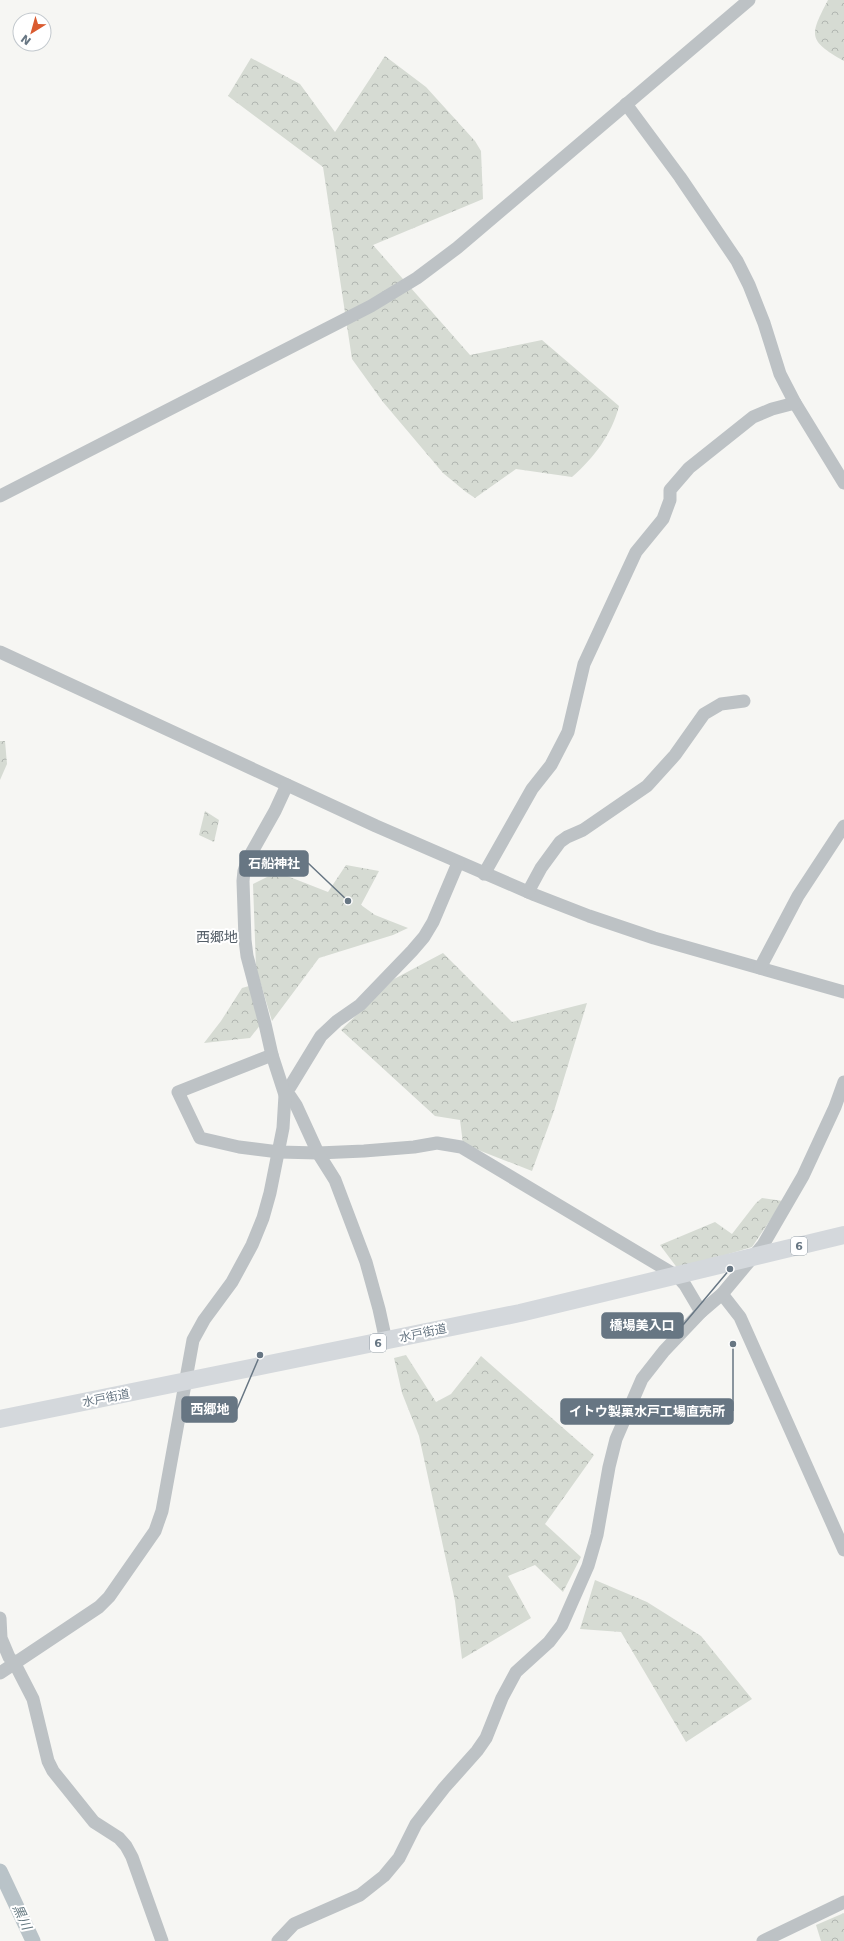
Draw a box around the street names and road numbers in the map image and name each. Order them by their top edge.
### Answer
road number: 6 [791,1237,807,1255]
street label: 水戸街道 [398,1321,448,1345]
road number: 6 [370,1334,386,1352]
street label: 水戸街道 [81,1387,131,1409]

